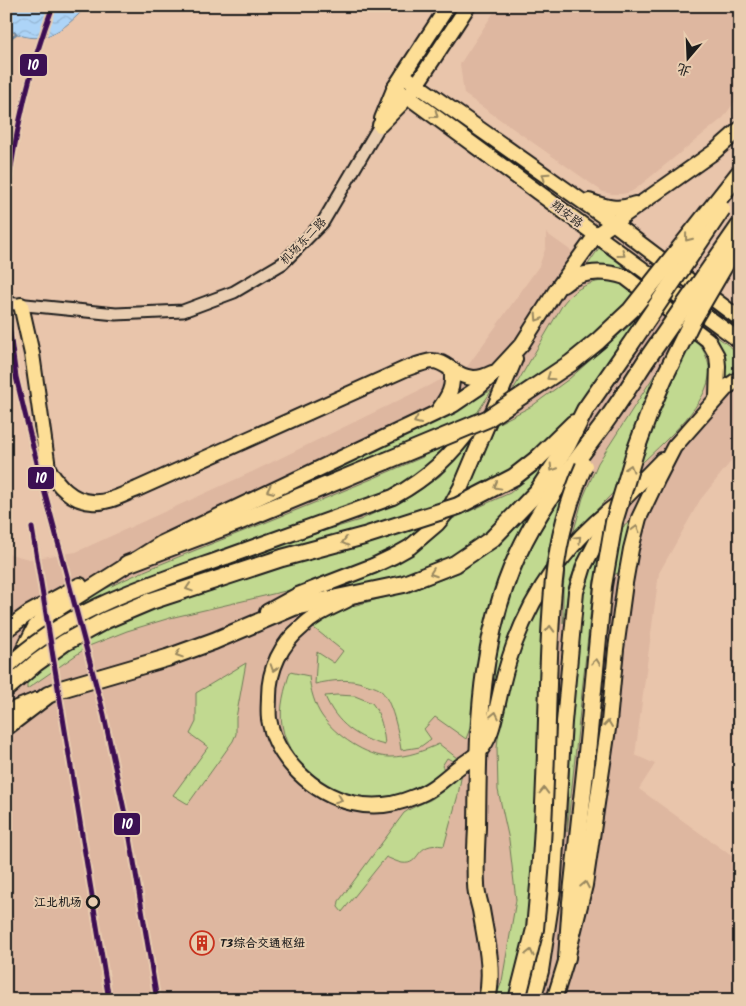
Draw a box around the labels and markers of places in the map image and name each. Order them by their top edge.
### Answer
place label: 江北机场 [34,893,82,912]
marker: 江北机场 [86,895,100,909]
building icon: T3综合交通枢纽 [189,930,215,956]
place label: T3综合交通枢纽 [220,934,305,953]

